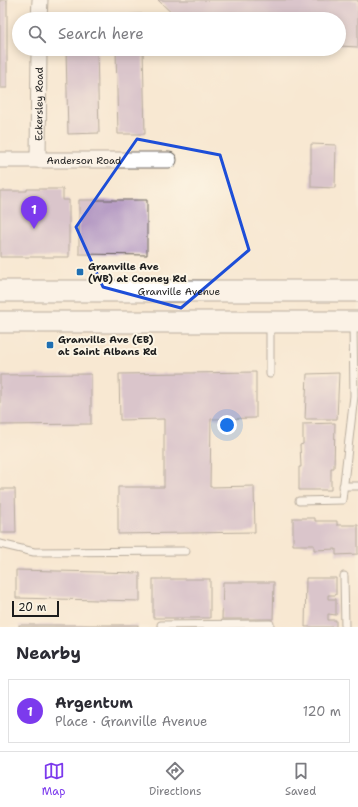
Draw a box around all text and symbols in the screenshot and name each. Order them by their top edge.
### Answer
search box [12,12,346,56]
icon: search [26,23,48,45]
text: Search here [58,24,144,44]
street label: Eckersley Road [32,66,45,141]
street label: Anderson Road [47,154,122,167]
pin: 1 [21,196,47,229]
place label: Granville Ave (WB) at Cooney Rd [88,260,187,285]
marker: Granville Ave (WB) at Cooney Rd [75,267,85,277]
street label: Granville Avenue [138,285,220,298]
place label: Granville Ave (EB) at Saint Albans Rd [58,333,157,358]
marker: Granville Ave (EB) at Saint Albans Rd [45,340,55,350]
your location [217,415,237,435]
scale bar [12,599,59,618]
text: 20 m [18,600,46,615]
text: Nearby [16,642,81,664]
text: Argentum [55,693,133,713]
text: 1 [27,703,33,720]
text: 120 m [303,703,341,720]
text: Place · Granville Avenue [55,713,207,730]
tab: Map [42,760,65,799]
tab: Directions [149,760,201,799]
tab: Saved [285,760,316,799]

